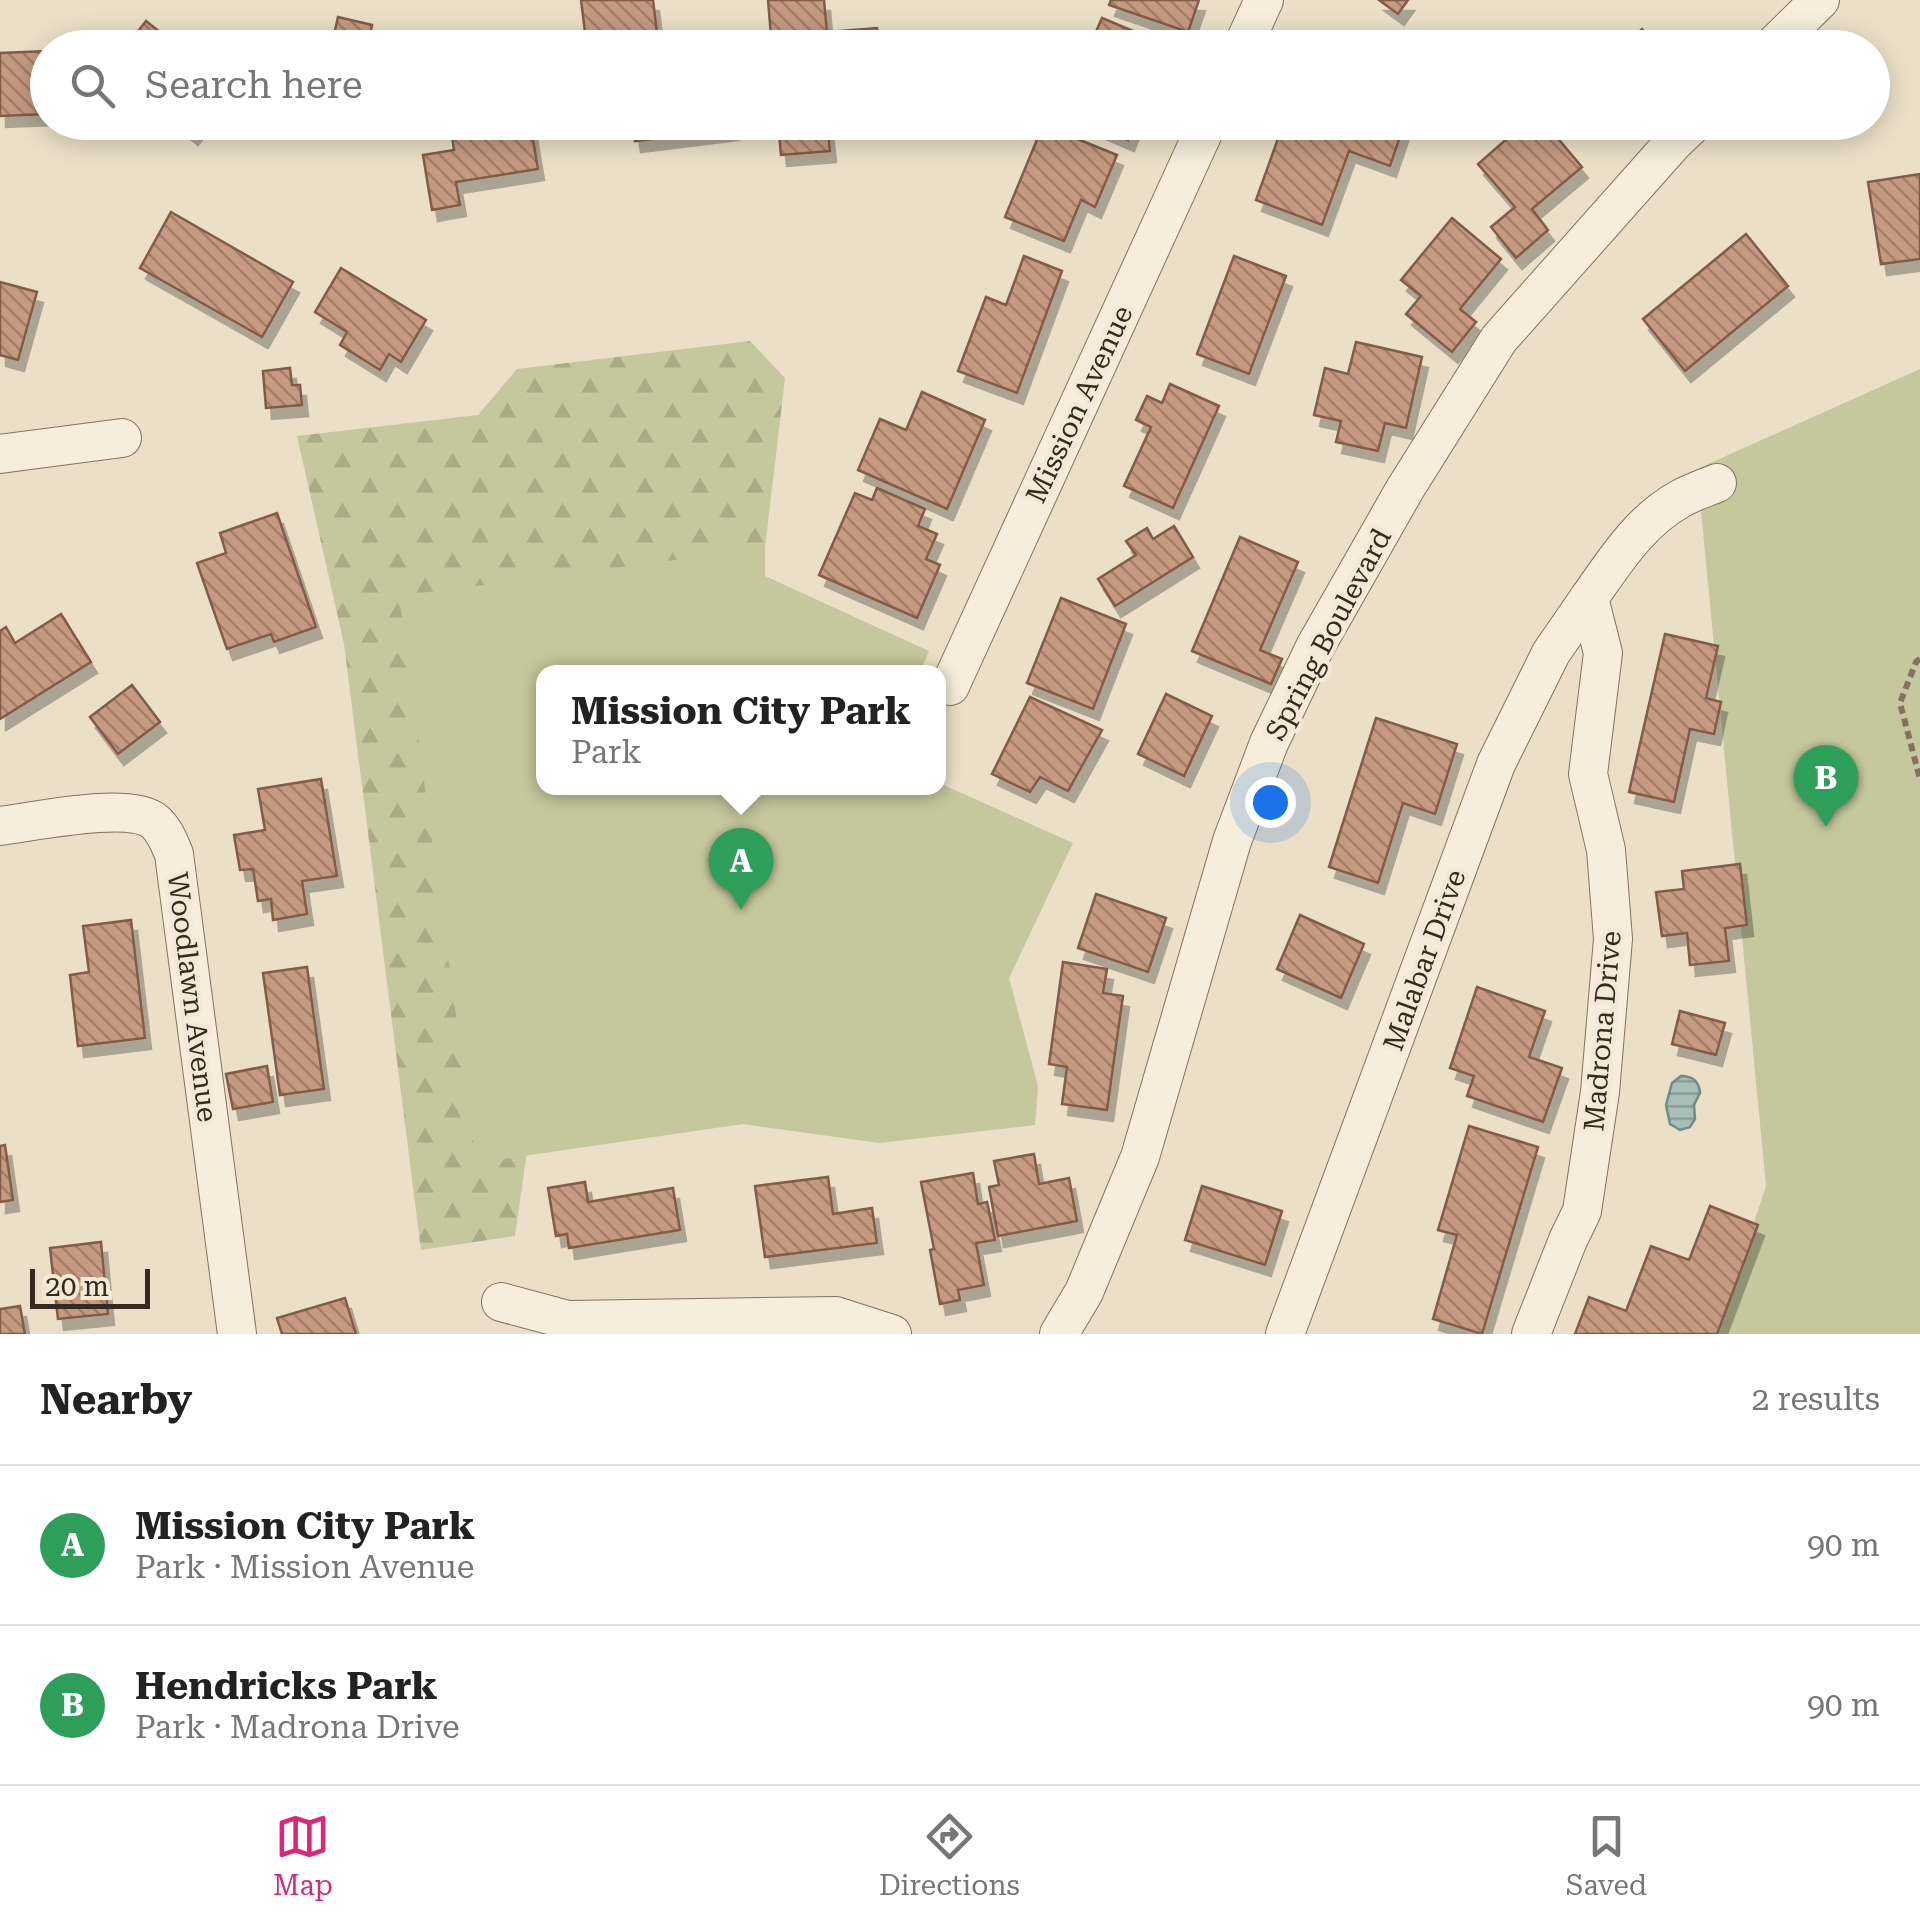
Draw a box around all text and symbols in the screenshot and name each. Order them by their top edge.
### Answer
search box [30,30,1890,140]
icon: search [65,58,120,113]
text: Search here [145,63,363,107]
street label: Mission Avenue [1019,300,1140,508]
street label: Spring Boulevard [1259,523,1398,746]
popup [536,665,946,795]
text: Mission City Park [571,689,911,733]
text: Park [571,733,642,771]
pin: B [1794,744,1858,827]
your location [1245,777,1296,828]
pin: A [708,828,774,910]
street label: Malabar Drive [1376,865,1472,1055]
street label: Woodlawn Avenue [161,870,224,1124]
street label: Madrona Drive [1577,929,1628,1133]
scale bar [30,1264,150,1308]
text: 20 m [45,1270,109,1303]
text: Nearby [40,1375,192,1424]
text: 2 results [1752,1380,1880,1418]
text: Mission City Park [135,1504,475,1548]
text: A [61,1526,84,1564]
text: 90 m [1807,1526,1880,1564]
text: Park · Mission Avenue [135,1548,474,1586]
text: Hendricks Park [135,1664,438,1708]
text: B [61,1686,84,1724]
text: 90 m [1807,1686,1880,1724]
text: Park · Madrona Drive [135,1708,460,1746]
tab: Map [273,1809,333,1902]
tab: Directions [879,1809,1020,1902]
tab: Saved [1566,1809,1647,1902]

